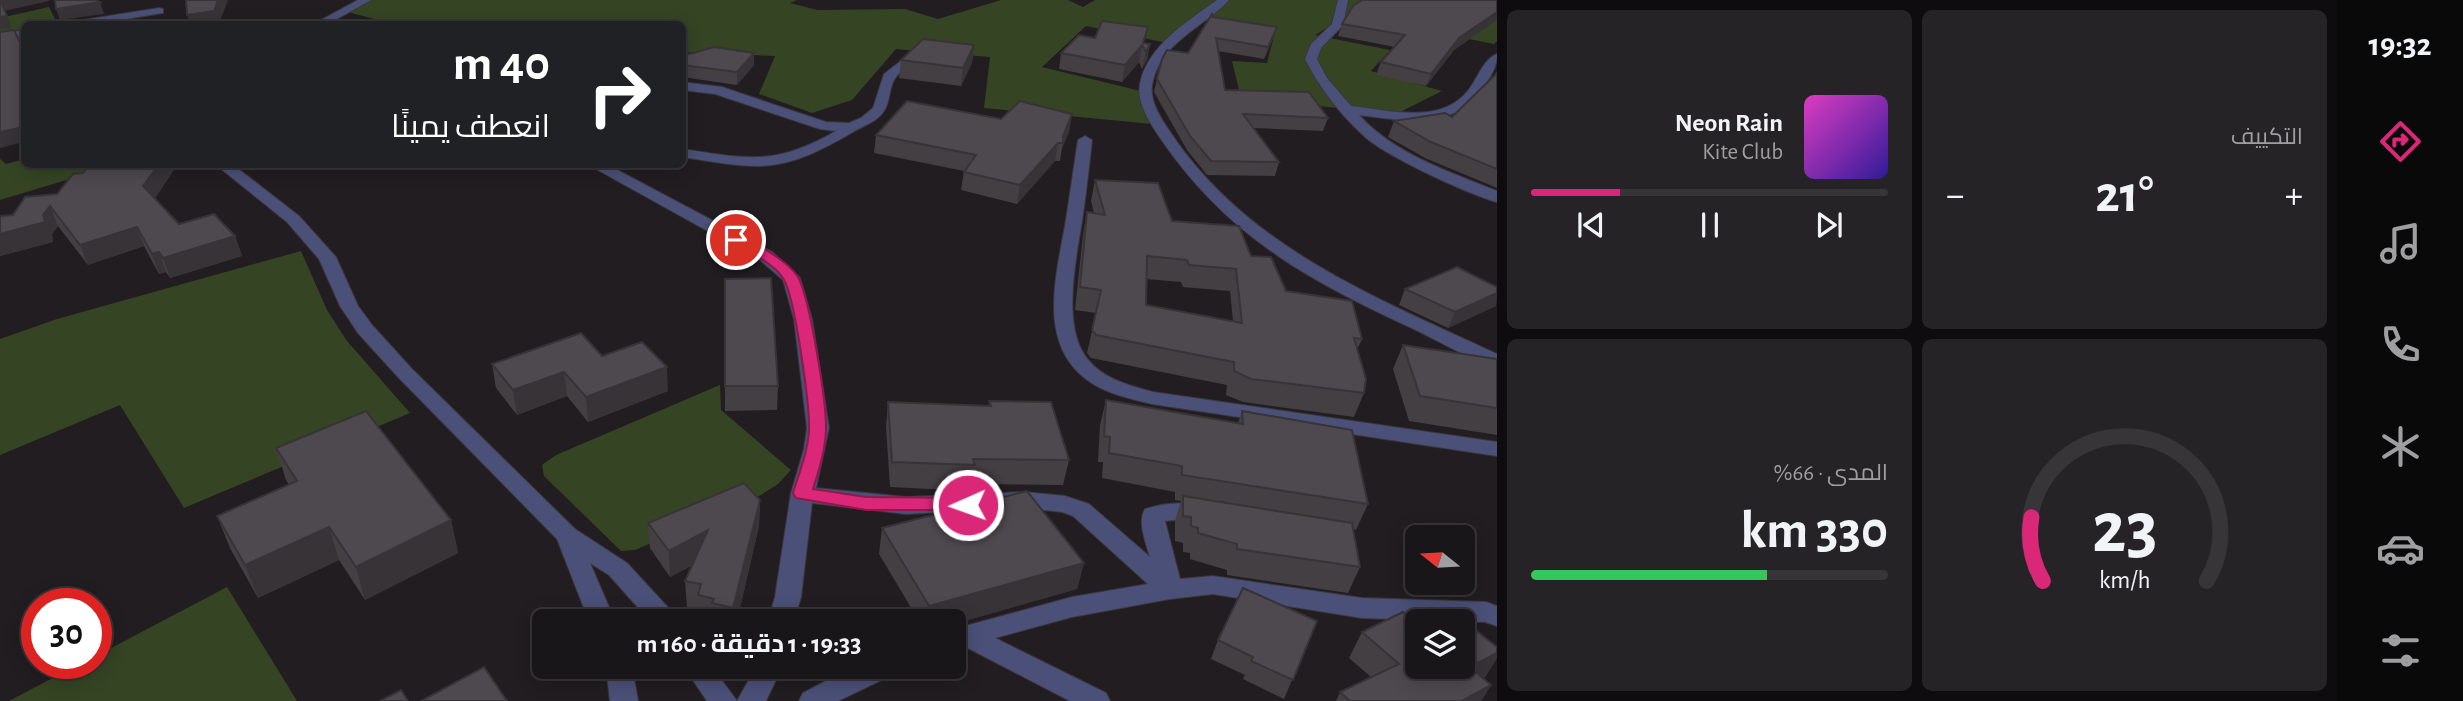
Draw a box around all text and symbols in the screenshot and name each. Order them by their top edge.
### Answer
text: 19:32 [2368,29,2432,61]
text: 40 m [453,40,550,89]
icon: right [574,49,665,140]
text: Neon Rain [1675,110,1783,136]
text: انعطف يمينًا [391,111,550,143]
icon: directions [2376,117,2425,166]
text: التكييف [2231,126,2303,149]
text: Kite Club [1702,141,1783,164]
text: 21° [2095,169,2154,221]
text: − [1946,177,1964,215]
text: + [2285,177,2303,215]
icon: previous [1572,206,1610,244]
icon: pause [1691,206,1729,244]
icon: next [1810,206,1848,244]
pin [706,210,766,270]
icon: music [2376,219,2425,268]
icon: arrive [717,221,755,259]
icon: phone [2376,320,2425,369]
icon: climate [2376,422,2425,471]
text: المدى · 66% [1774,462,1888,485]
position arrow [931,468,1005,542]
text: 23 [2092,493,2157,566]
text: 330 km [1741,505,1888,557]
icon: car [2376,524,2425,573]
north arrow [1405,525,1475,595]
map controls [1405,525,1475,679]
text: km/h [2099,568,2150,593]
speed limit sign: 30 [21,588,112,679]
button: layers [1405,609,1475,679]
icon: filters [2376,626,2425,675]
text: 19:33 · 1 دقيقة · 160 m [636,631,862,657]

